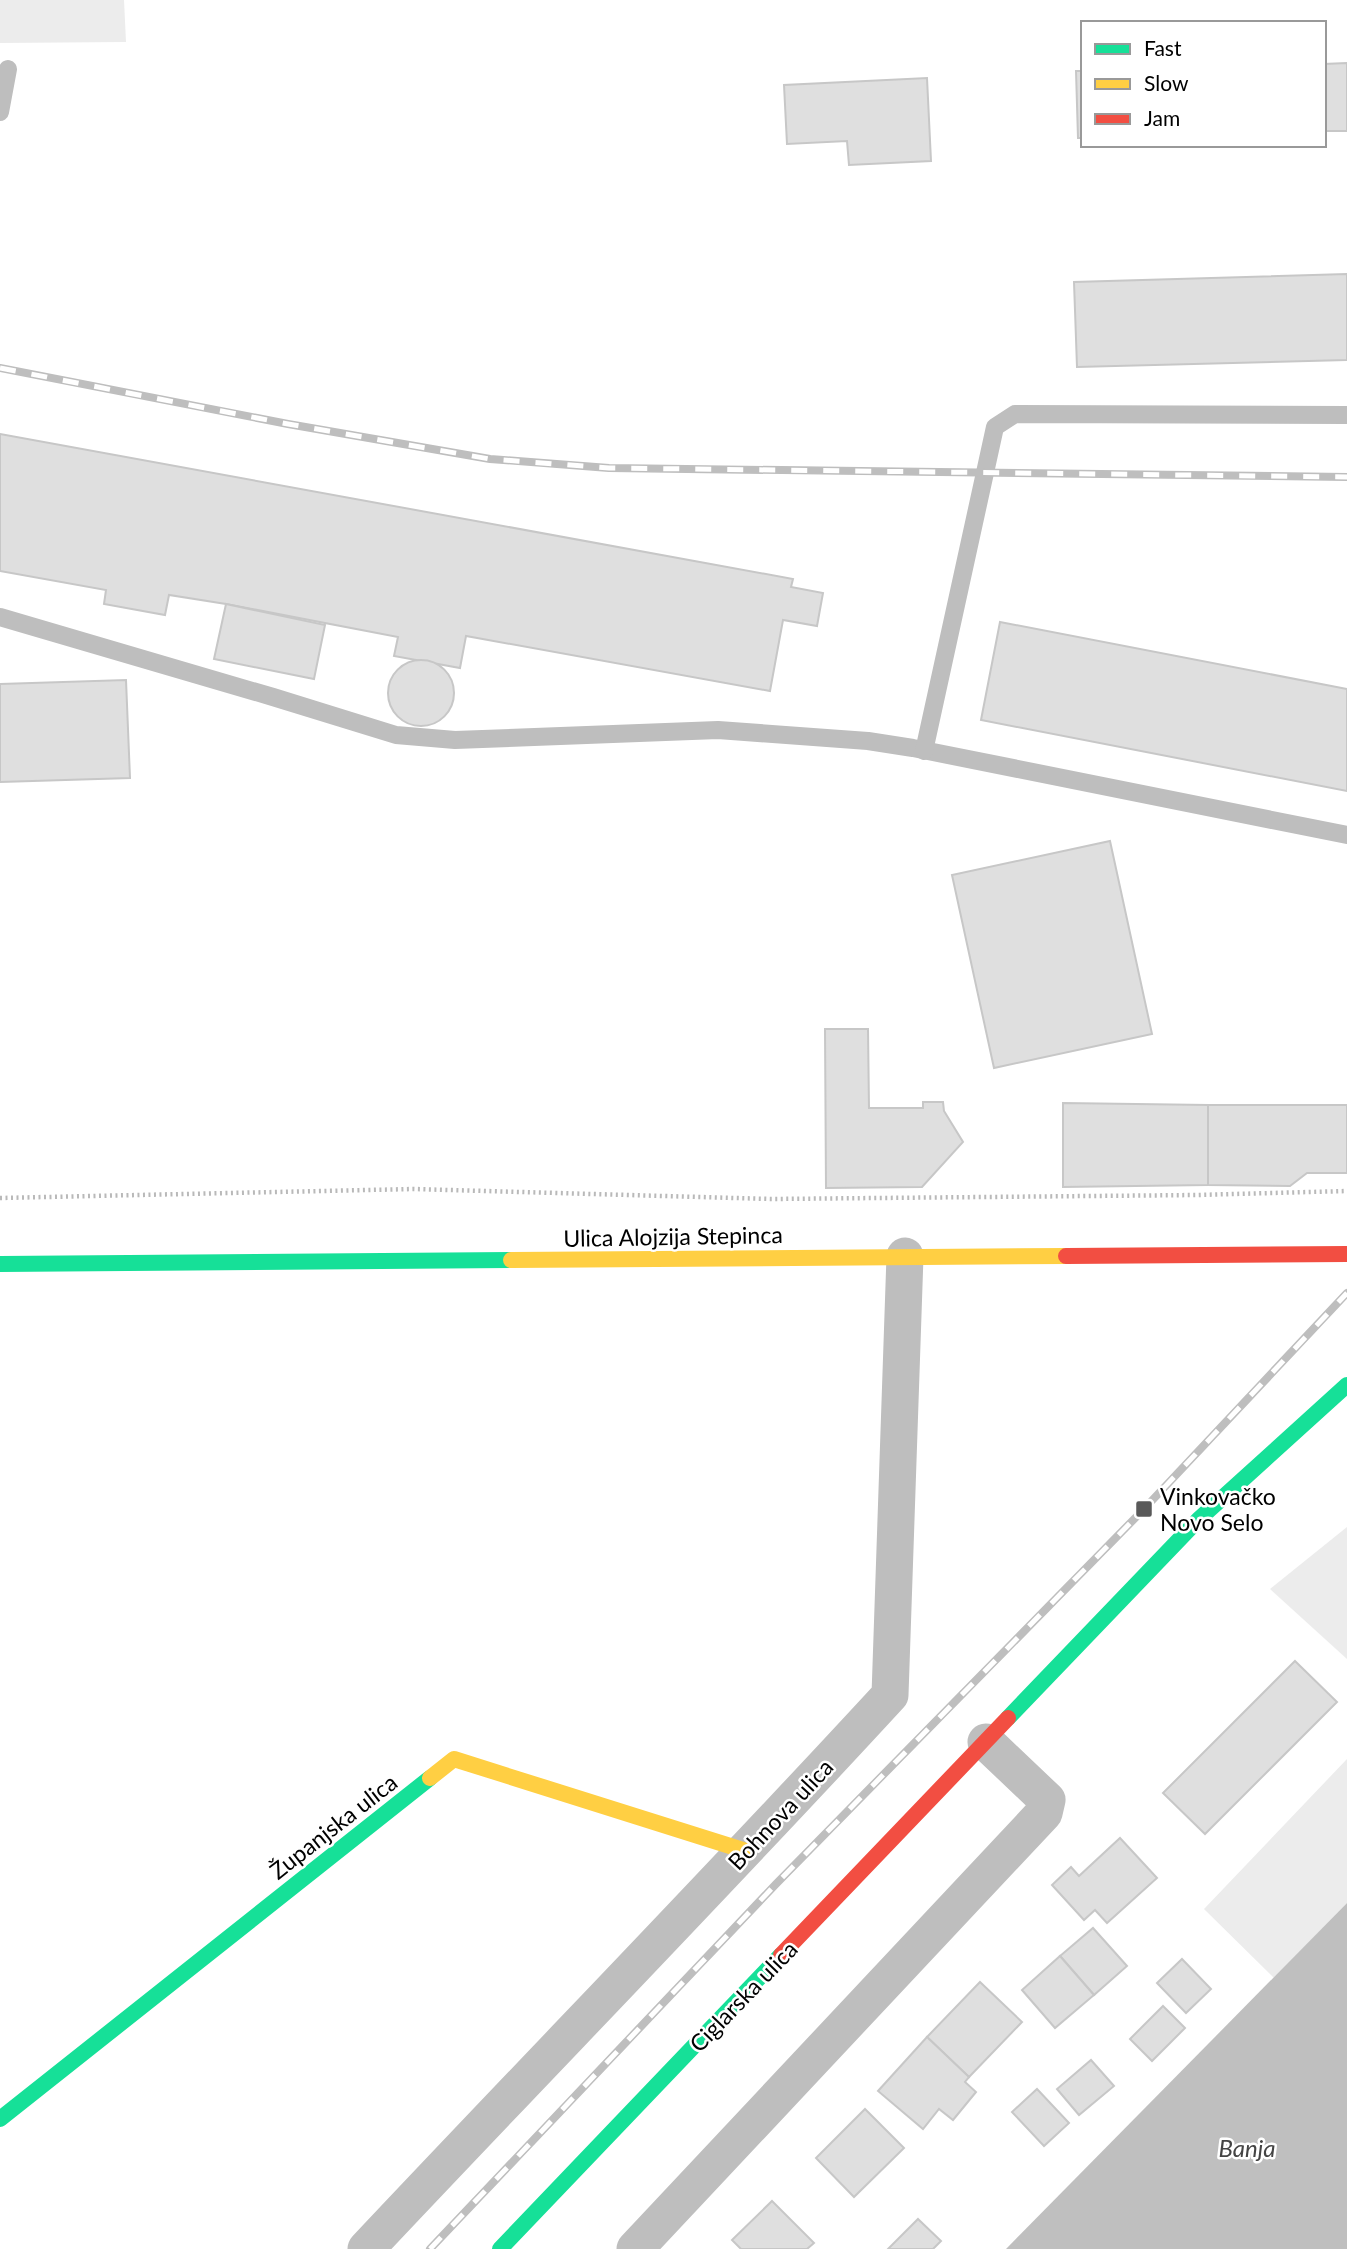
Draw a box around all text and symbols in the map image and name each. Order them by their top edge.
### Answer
legend [1081,21,1326,147]
text: Fast [1144,35,1182,60]
text: Slow [1144,70,1189,95]
text: Jam [1144,105,1180,130]
street label: Ulica Alojzija Stepinca [563,1220,783,1252]
place label: Vinkovačko Novo Selo [1160,1482,1276,1536]
marker: Vinkovačko Novo Selo [1134,1499,1154,1519]
street label: Bohnova ulica [722,1753,838,1875]
street label: Županjska ulica [264,1768,402,1884]
street label: Ciglarska ulica [683,1935,803,2057]
water label: Banja [1218,2133,1276,2162]

